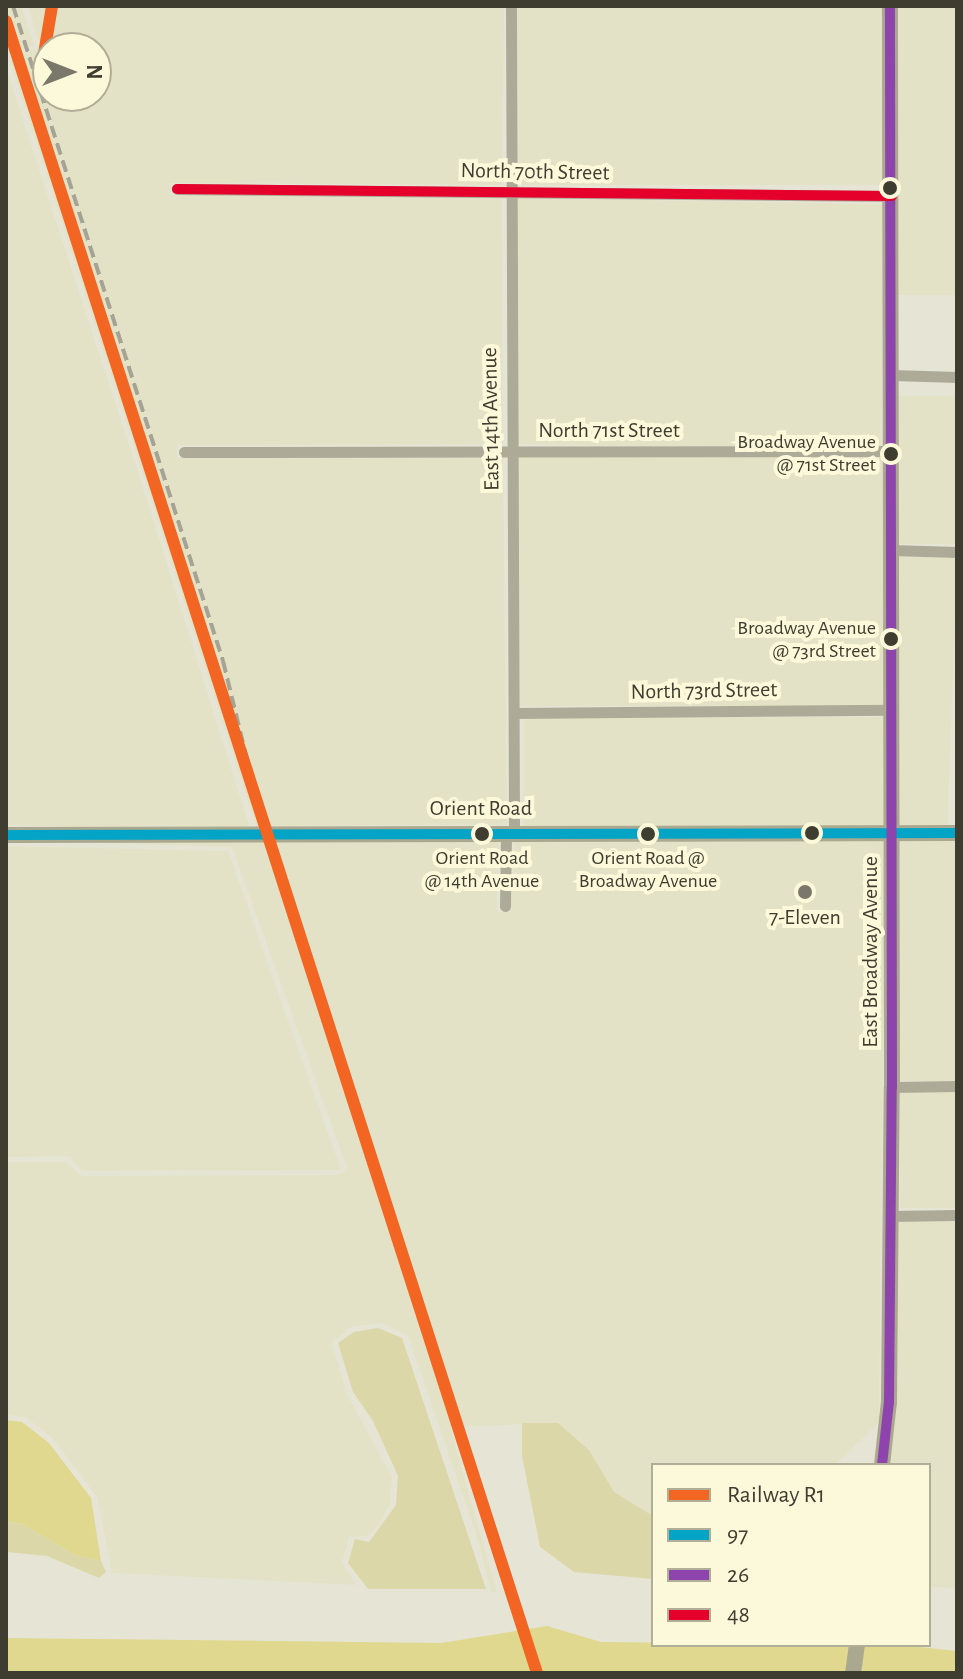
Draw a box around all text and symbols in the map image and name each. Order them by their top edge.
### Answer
north arrow [32,32,112,112]
text: N [83,64,105,80]
street label: North 70th Street [460,158,610,186]
unlabelled marker [882,180,898,196]
street label: East 14th Avenue [477,347,505,491]
street label: North 71st Street [538,418,680,444]
place label: Broadway Avenue @ 71st Street [737,430,876,477]
marker: Broadway Avenue @ 71st Street [883,446,899,462]
place label: Broadway Avenue @ 73rd Street [737,616,876,663]
marker: Broadway Avenue @ 73rd Street [883,631,899,647]
street label: North 73rd Street [631,677,777,705]
street label: Orient Road [430,796,532,822]
unlabelled marker [804,825,820,841]
marker: Orient Road @ 14th Avenue [474,826,490,842]
marker: Orient Road @ Broadway Avenue [640,826,656,842]
place label: Orient Road @ 14th Avenue [425,846,539,893]
place label: Orient Road @ Broadway Avenue [579,846,717,893]
street label: East Broadway Avenue [858,856,884,1048]
marker: 7-Eleven [796,883,814,901]
place label: 7-Eleven [769,905,841,931]
legend [651,1463,931,1647]
text: Railway R1 [727,1483,825,1507]
text: 97 [727,1523,748,1547]
text: 26 [727,1563,749,1587]
text: 48 [727,1603,750,1627]

